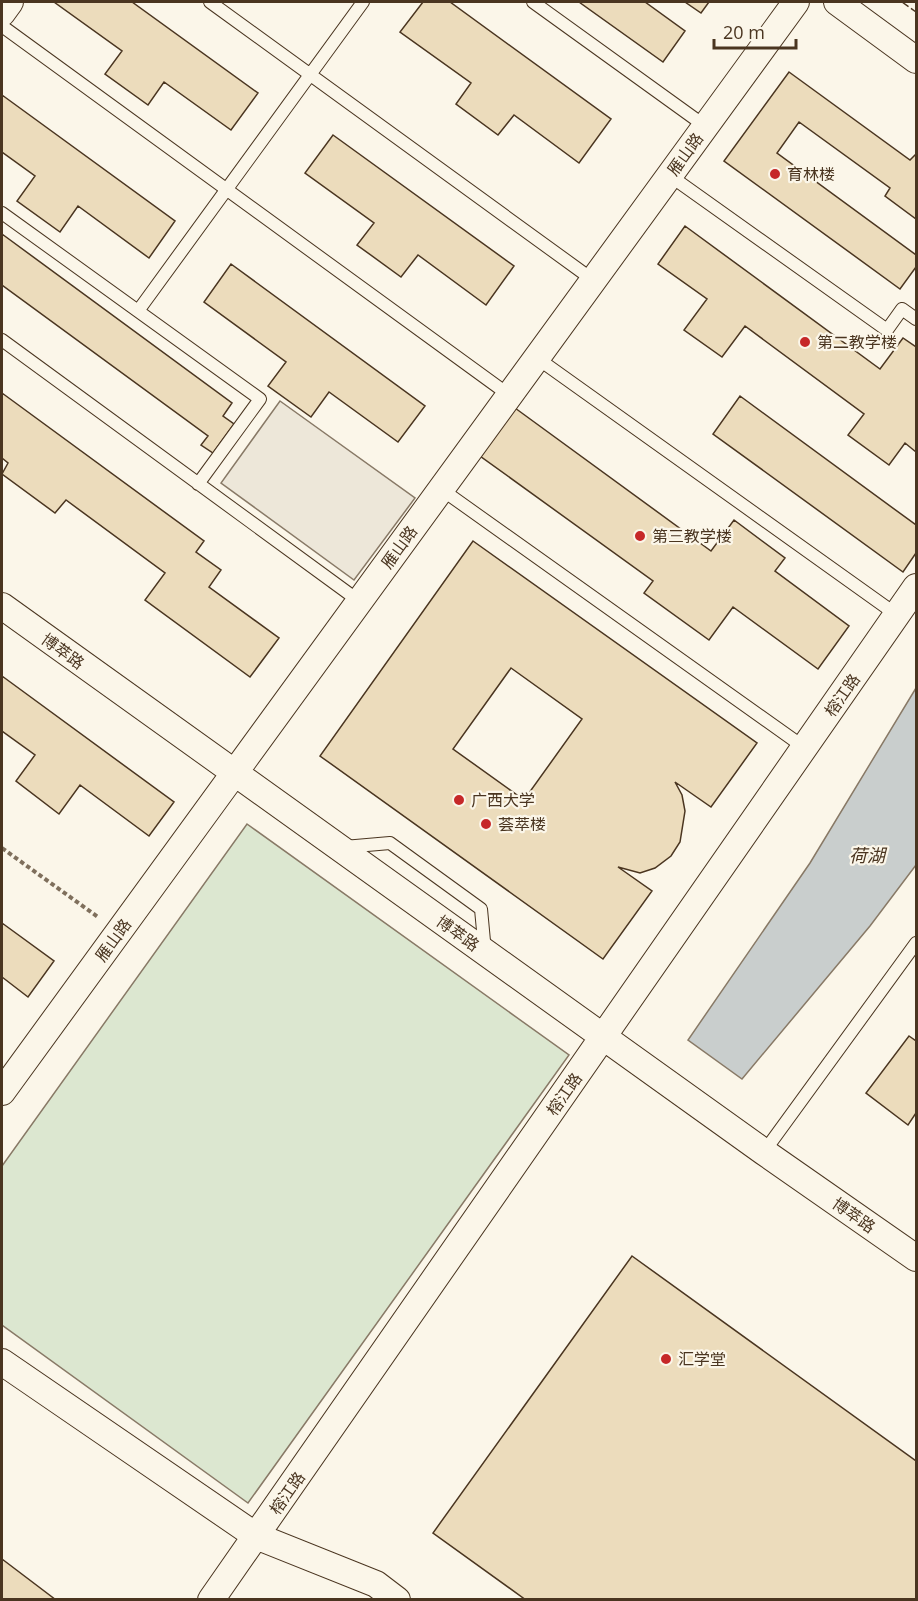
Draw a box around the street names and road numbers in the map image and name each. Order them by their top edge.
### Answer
street label: 雁山路 [662,128,708,180]
street label: 雁山路 [376,521,422,573]
street label: 博萃路 [37,628,89,674]
street label: 榕江路 [819,669,865,721]
street label: 博萃路 [432,910,484,956]
street label: 雁山路 [90,914,136,966]
street label: 榕江路 [541,1068,587,1120]
street label: 博萃路 [828,1192,880,1238]
street label: 榕江路 [264,1467,310,1519]

